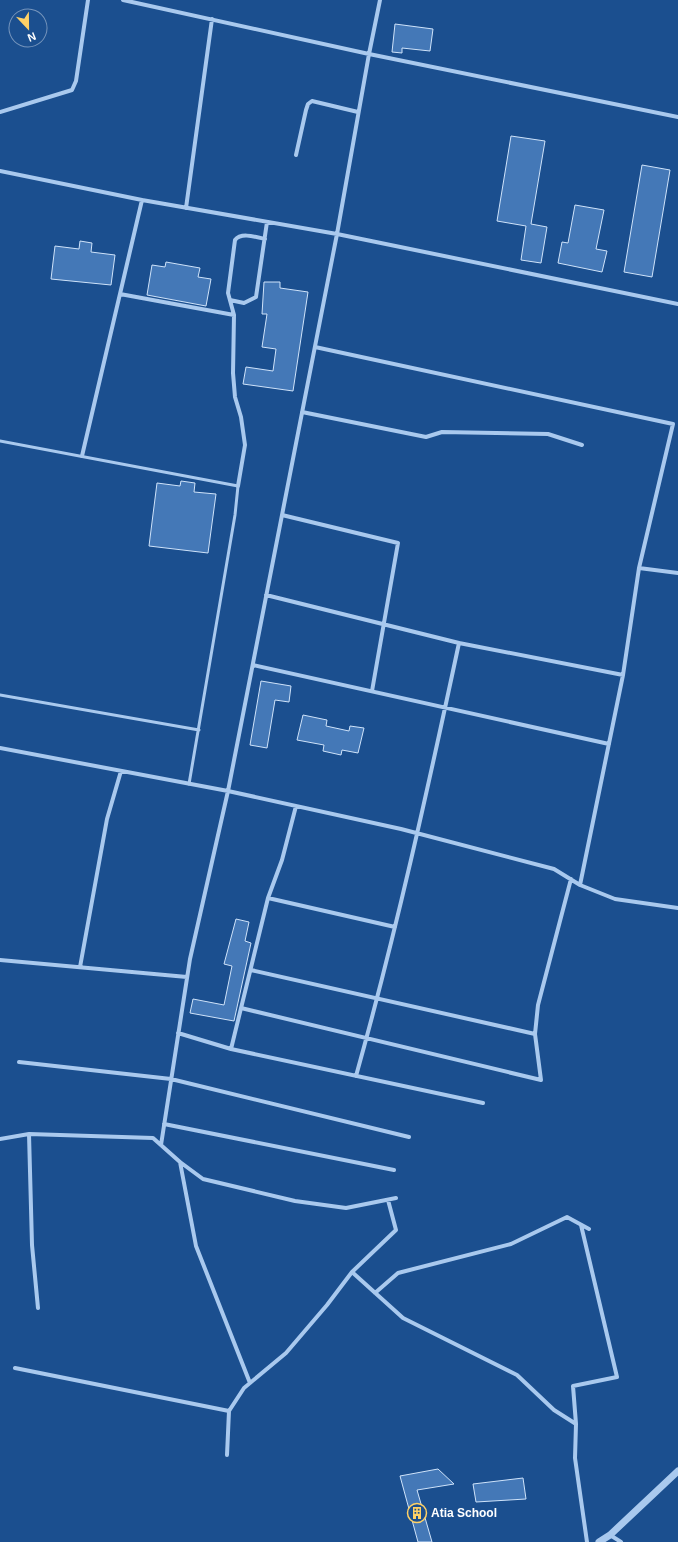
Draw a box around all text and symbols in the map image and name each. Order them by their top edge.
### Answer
north arrow [8,8,48,48]
text: N [26,30,38,44]
building icon: Atia School [406,1502,428,1524]
place label: Atia School [431,1506,497,1520]

